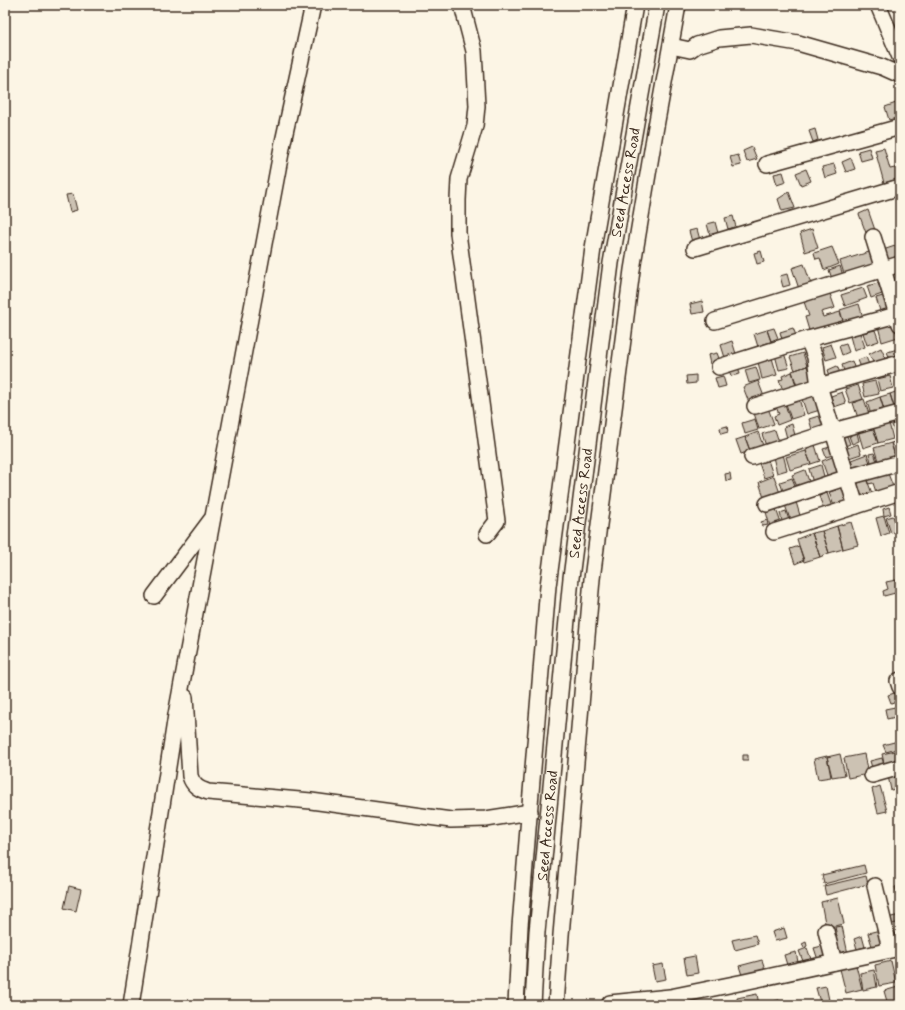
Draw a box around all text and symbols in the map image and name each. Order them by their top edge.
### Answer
street label: Seed Access Road [607,126,646,239]
street label: Seed Access Road [565,447,598,560]
street label: Seed Access Road [533,769,563,882]

